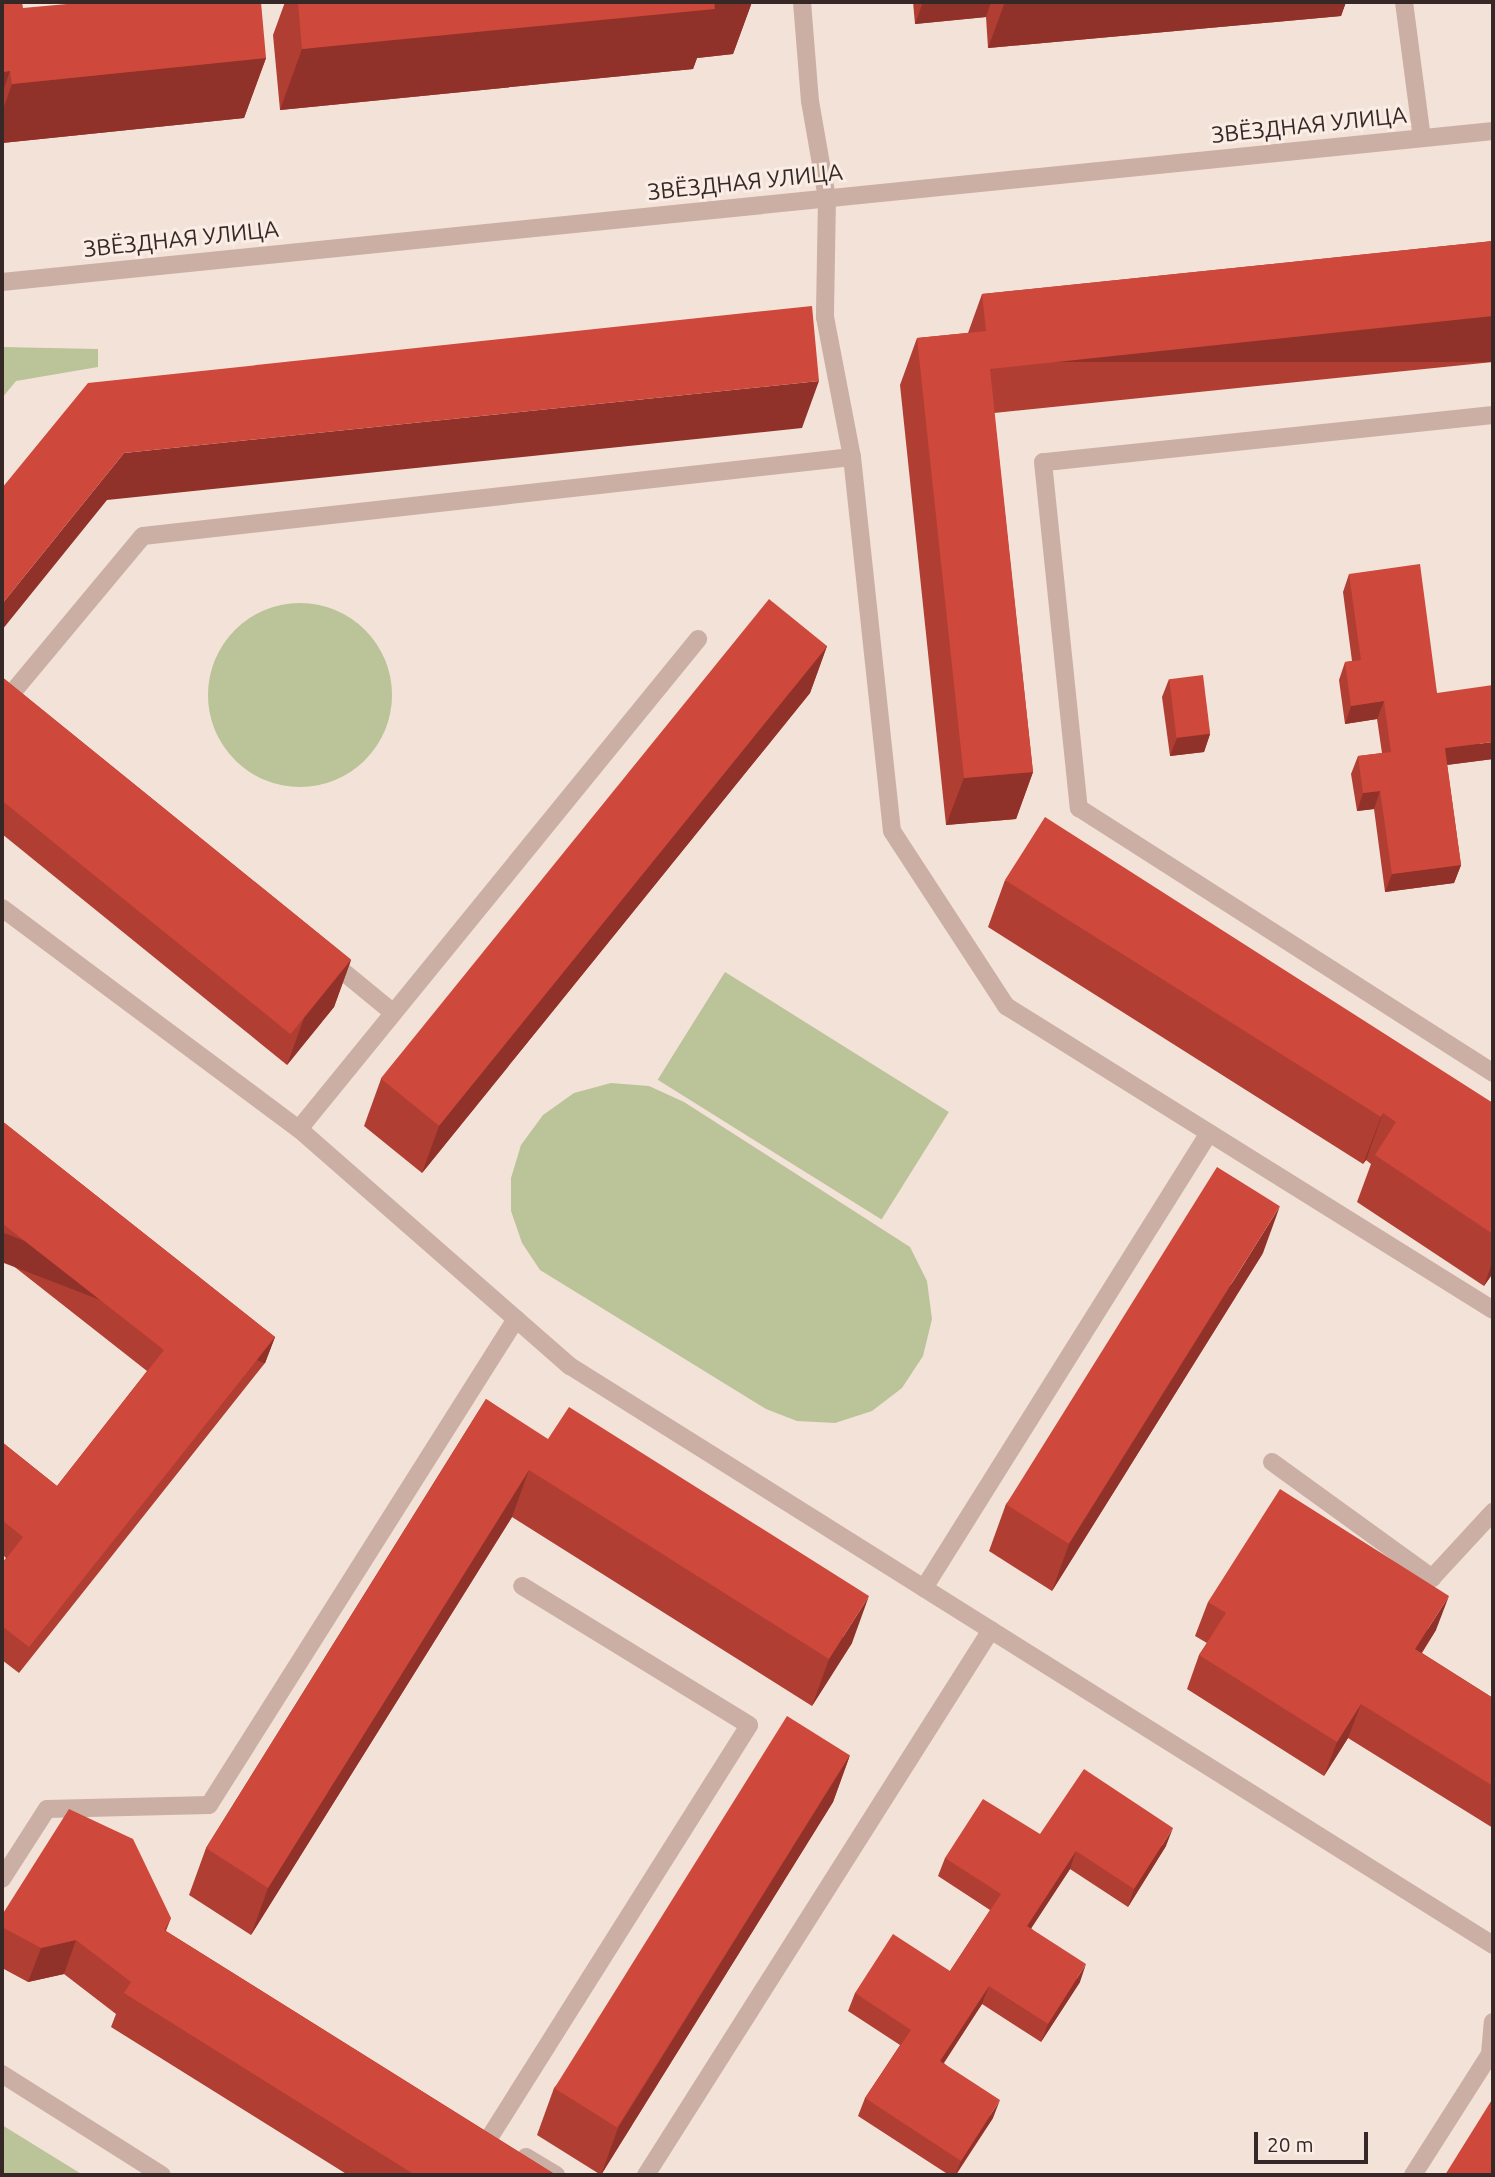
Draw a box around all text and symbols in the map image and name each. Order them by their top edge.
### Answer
street label: ЗВЁЗДНАЯ УЛИЦА [1210,101,1408,149]
street label: ЗВЁЗДНАЯ УЛИЦА [646,158,844,206]
street label: ЗВЁЗДНАЯ УЛИЦА [82,215,280,263]
scale bar [1257,2118,1371,2162]
text: 20 m [1267,2132,1314,2156]

